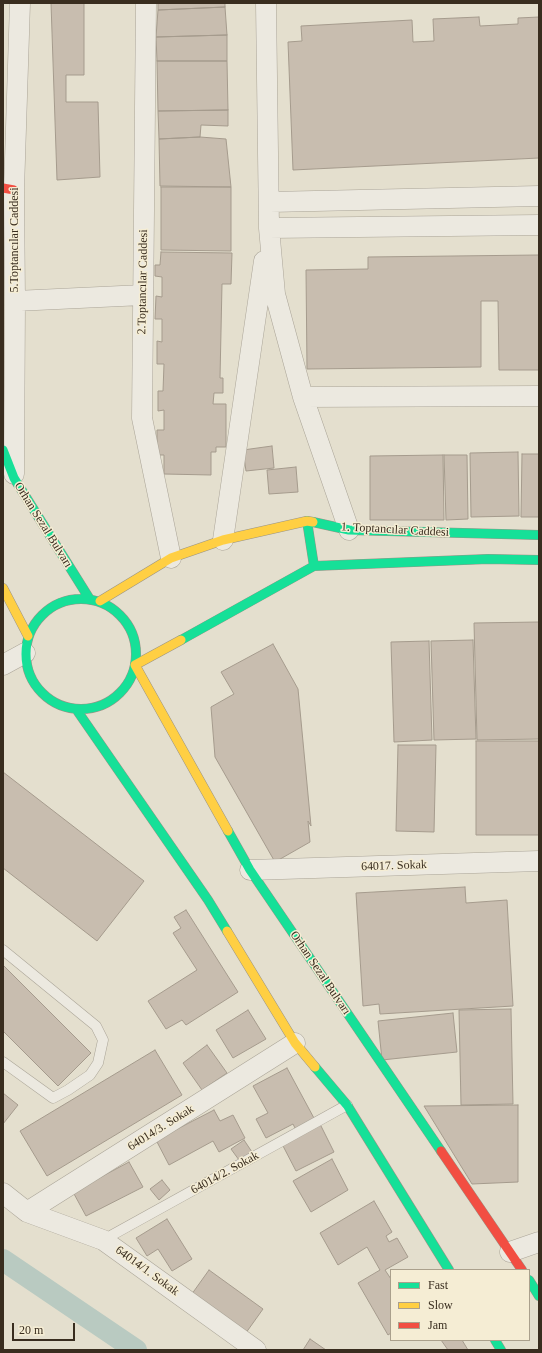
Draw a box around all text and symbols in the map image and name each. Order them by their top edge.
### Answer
street label: 5.Toptancılar Caddesi [8,187,22,293]
street label: 2.Toptancılar Caddesi [135,229,151,335]
street label: Orhan Sezal Bulvarı [11,480,75,570]
street label: 1. Toptancılar Caddesi [341,520,449,540]
street label: 64017. Sokak [361,858,427,874]
street label: Orhan Sezal Bulvarı [287,928,353,1018]
street label: 64014/3. Sokak [125,1102,197,1154]
street label: 64014/2. Sokak [189,1148,261,1198]
street label: 64014/1. Sokak [112,1243,182,1299]
legend [390,1269,530,1341]
text: Fast [428,1278,448,1292]
text: Slow [428,1298,453,1312]
scale bar [14,1315,77,1341]
text: Jam [428,1318,447,1332]
text: 20 m [19,1323,43,1337]

